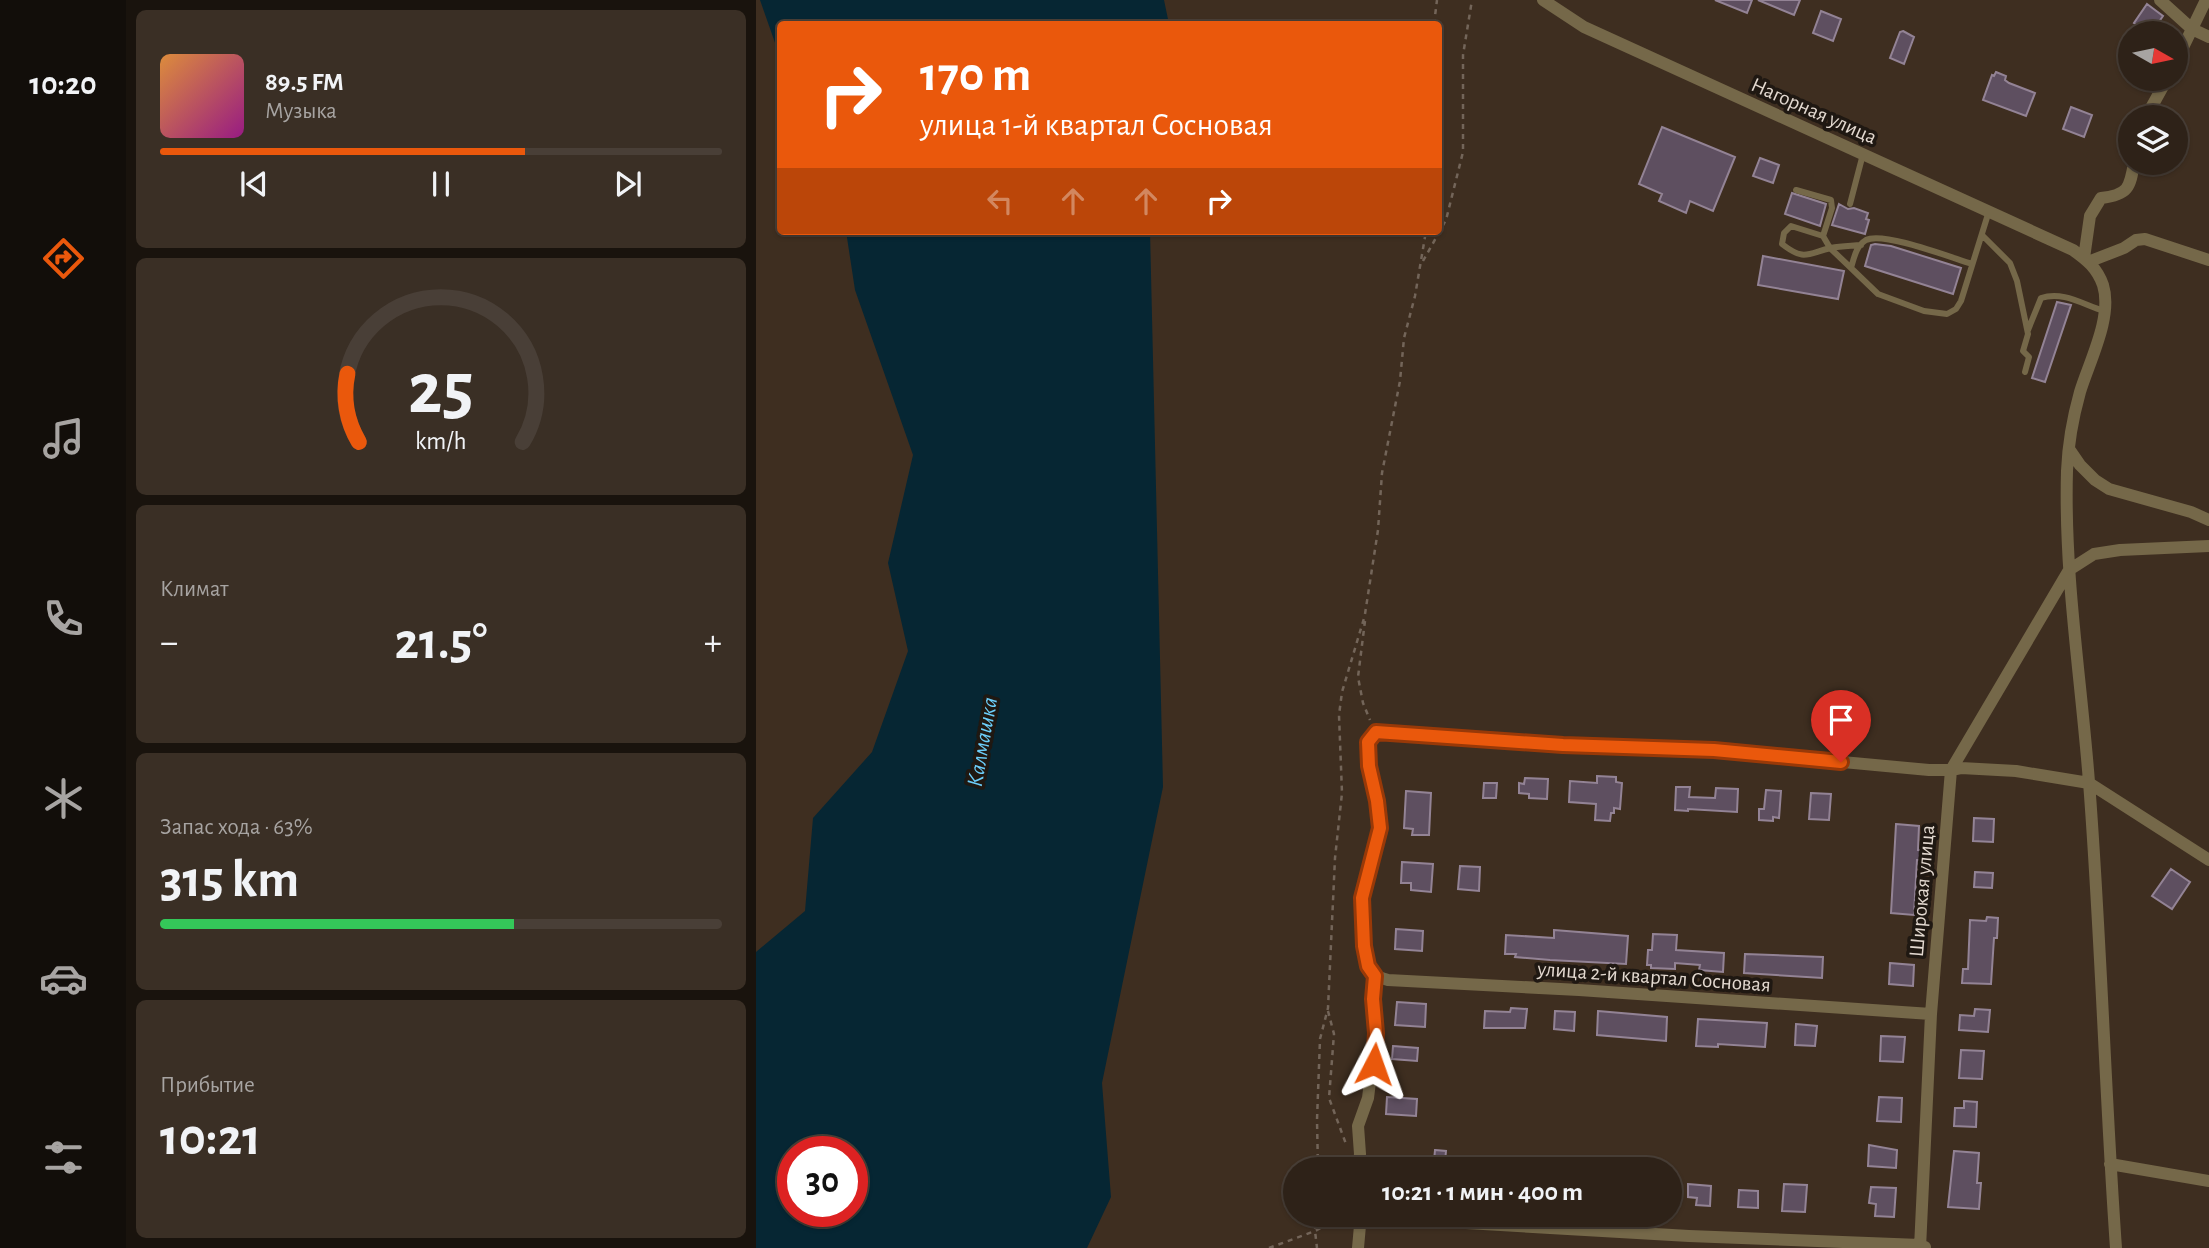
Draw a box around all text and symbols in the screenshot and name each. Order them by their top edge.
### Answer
north arrow [2118,21,2188,91]
map controls [2118,21,2188,175]
icon: right [805,49,896,140]
text: 170 m [920,51,1031,100]
text: 10:20 [29,68,97,100]
text: 89.5 FM [265,69,344,95]
street label: Нагорная улица [1748,74,1880,148]
text: Музыка [265,100,337,123]
button: layers [2118,105,2188,175]
text: улица 1-й квартал Сосновая [920,109,1273,141]
icon: previous [235,165,273,203]
icon: pause [422,165,460,203]
icon: next [609,165,647,203]
icon: left [981,182,1019,220]
icon: ahead [1054,182,1092,220]
icon: ahead [1127,182,1165,220]
icon: right [1200,182,1238,220]
icon: directions [39,234,88,283]
text: 25 [408,355,474,428]
icon: music [39,414,88,463]
text: km/h [415,429,467,454]
text: Климат [160,578,229,601]
icon: phone [39,594,88,643]
text: 21.5° [395,616,487,668]
text: − [160,624,178,662]
text: + [704,624,722,662]
pin [1811,690,1871,762]
water label: Калмашка [964,695,1002,789]
icon: arrive [1822,701,1860,739]
icon: climate [39,774,88,823]
text: Запас хода · 63% [160,816,313,839]
street label: Широкая улица [1906,823,1938,958]
text: 315 km [160,854,299,906]
icon: car [39,954,88,1003]
street label: улица 2-й квартал Сосновая [1536,958,1771,996]
position arrow [1337,1027,1411,1101]
text: Прибытие [160,1074,255,1097]
text: 10:21 [160,1112,261,1164]
icon: filters [39,1133,88,1182]
speed limit sign: 30 [777,1136,868,1227]
text: 10:21 · 1 мин · 400 m [1382,1179,1583,1205]

